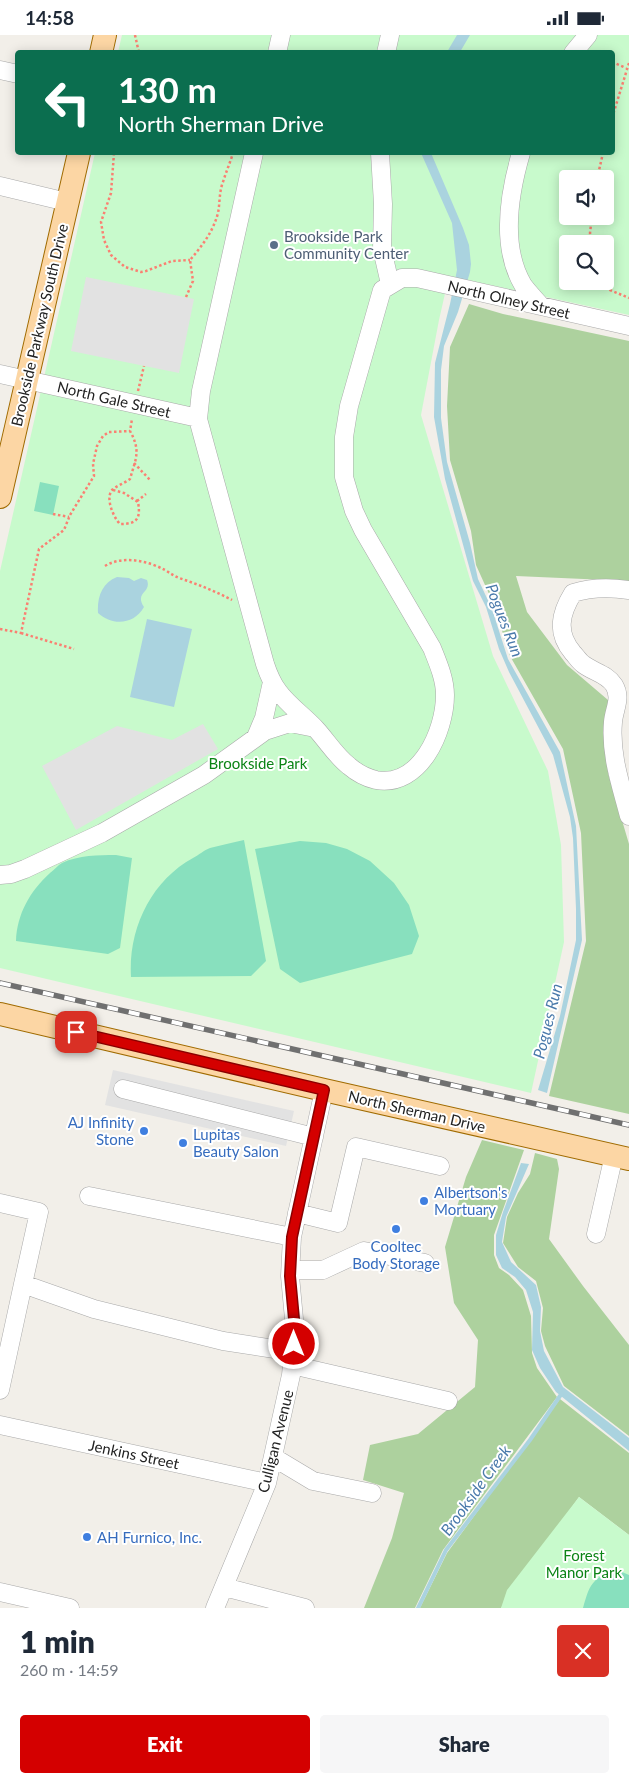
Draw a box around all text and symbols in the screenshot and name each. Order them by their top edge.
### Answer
text: 14:58 [25,6,74,29]
text: 130 m [118,68,217,110]
icon: left [35,70,100,135]
text: North Sherman Drive [118,110,324,137]
map controls [559,170,614,290]
button: sound [559,170,614,225]
street label: Brookside Parkway South Drive [7,222,71,428]
place label: Brookside Park Community Center [284,227,409,262]
button: search [559,235,614,290]
marker: Brookside Park Community Center [268,239,280,251]
street label: North Olney Street [446,276,573,322]
street label: North Gale Street [55,377,173,421]
water label: Pogues Run [482,581,528,659]
park label: Brookside Park [209,754,308,772]
water label: Pogues Run [528,981,566,1061]
pin [55,1011,97,1053]
icon: arrive [62,1018,90,1046]
street label: North Sherman Drive [347,1086,487,1136]
place label: AJ Infinity Stone [68,1113,134,1148]
marker: AJ Infinity Stone [138,1125,150,1137]
place label: Lupitas Beauty Salon [193,1125,279,1160]
marker: Lupitas Beauty Salon [177,1137,189,1149]
place label: Albertson's Mortuary [434,1183,507,1218]
marker: Albertson's Mortuary [418,1195,430,1207]
marker: Cooltec Body Storage [390,1223,402,1235]
place label: Cooltec Body Storage [352,1237,440,1272]
position arrow [267,1317,319,1369]
street label: Culligan Avenue [253,1388,297,1494]
street label: Jenkins Street [87,1436,181,1472]
water label: Brookside Creek [436,1441,514,1539]
place label: AH Furnico, Inc. [97,1528,202,1546]
marker: AH Furnico, Inc. [81,1531,93,1543]
park label: Forest Manor Park [546,1546,623,1581]
text: 1 min [20,1623,95,1659]
button: close [557,1625,609,1677]
text: 260 m · 14:59 [20,1660,119,1679]
button: Exit [20,1715,310,1773]
button: Share [320,1715,609,1773]

